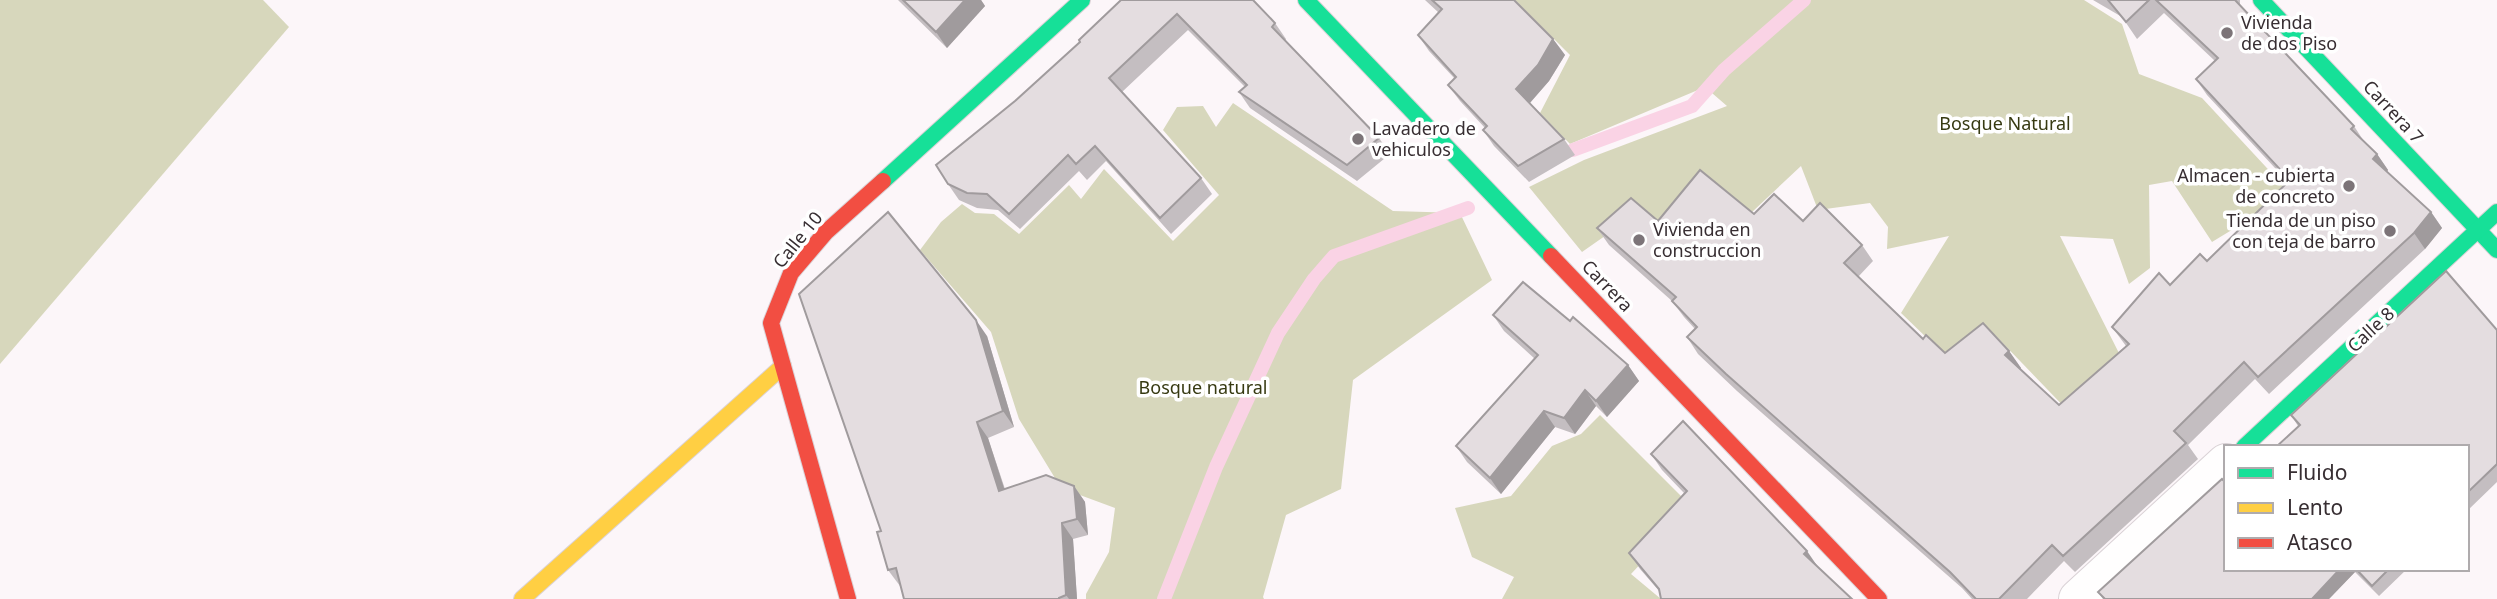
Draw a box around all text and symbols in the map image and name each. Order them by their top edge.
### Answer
place label: Vivienda de dos Piso [2241,10,2337,55]
marker: Vivienda de dos Piso [2219,25,2235,41]
street label: Carrera 7 [2358,75,2429,148]
park label: Bosque Natural [1939,111,2071,135]
place label: Lavadero de vehiculos [1372,116,1476,161]
marker: Lavadero de vehiculos [1350,131,1366,147]
place label: Almacen - cubierta de concreto [2177,163,2335,208]
marker: Almacen - cubierta de concreto [2341,178,2357,194]
street label: Calle 10 [767,206,827,273]
place label: Tienda de un piso con teja de barro [2226,208,2376,253]
place label: Vivienda en construccion [1653,217,1761,262]
marker: Tienda de un piso con teja de barro [2382,223,2398,239]
marker: Vivienda en construccion [1631,232,1647,248]
street label: Carrera [1577,254,1638,316]
street label: Calle 8 [2342,301,2399,357]
park label: Bosque natural [1139,375,1267,399]
legend [2224,445,2469,571]
text: Fluido [2287,458,2347,486]
text: Lento [2287,493,2343,521]
text: Atasco [2287,528,2353,556]

